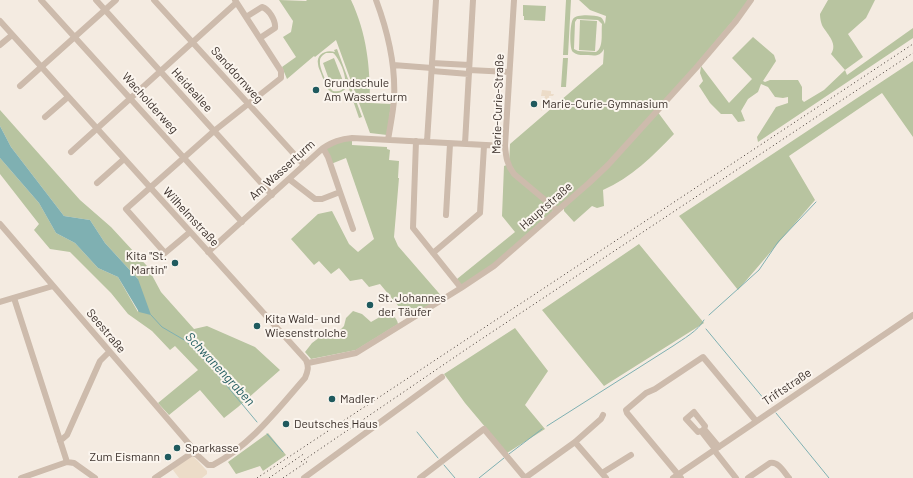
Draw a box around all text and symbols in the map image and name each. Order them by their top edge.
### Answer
street label: Sanddornweg [208,44,266,106]
street label: Marie-Curie-Straße [489,54,507,154]
street label: Heideallee [168,65,216,115]
street label: Wacholderweg [119,70,181,136]
place label: Grundschule Am Wasserturm [324,76,407,104]
marker: Grundschule Am Wasserturm [311,85,321,95]
place label: Marie-Curie-Gymnasium [542,97,668,111]
marker: Marie-Curie-Gymnasium [529,99,539,109]
street label: Am Wasserturm [246,137,318,203]
street label: Hauptstraße [517,179,575,233]
street label: Wilhelmstraße [160,184,222,250]
place label: Kita "St. Martin" [126,249,167,277]
marker: Kita "St. Martin" [170,258,180,268]
place label: St. Johannes der Täufer [378,291,446,319]
marker: St. Johannes der Täufer [365,300,375,310]
street label: Seestraße [83,306,129,356]
place label: Kita Wald- und Wiesenstrolche [265,312,346,340]
marker: Kita Wald- und Wiesenstrolche [252,321,262,331]
water label: Schwanengraben [182,329,258,409]
street label: Triftstraße [760,365,814,409]
place label: Madler [340,392,375,406]
marker: Madler [327,394,337,404]
place label: Deutsches Haus [294,417,378,431]
marker: Deutsches Haus [281,419,291,429]
place label: Sparkasse [185,441,239,455]
marker: Sparkasse [172,443,182,453]
place label: Zum Eismann [90,450,160,464]
marker: Zum Eismann [163,452,173,462]

